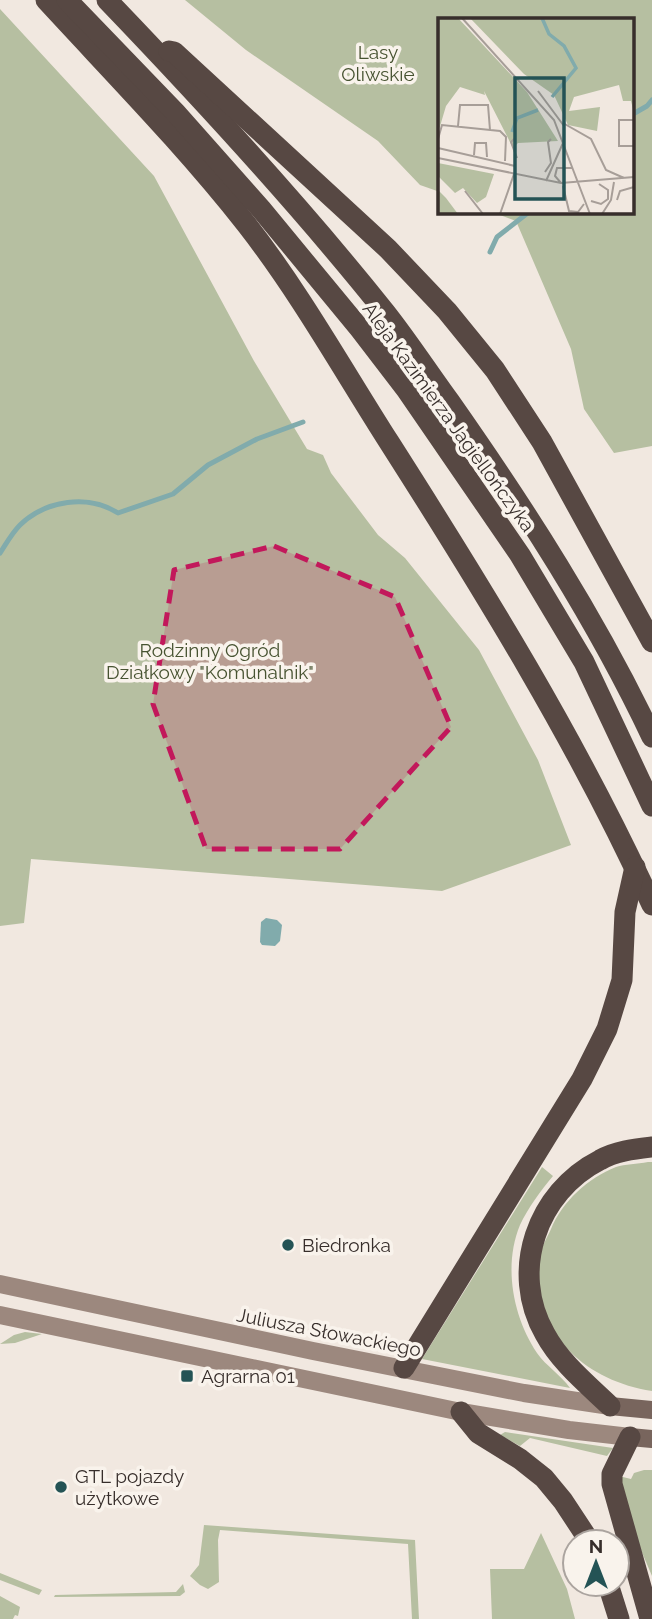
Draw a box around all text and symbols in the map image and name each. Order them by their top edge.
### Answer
inset map [438,18,634,214]
park label: Lasy Oliwskie [341,41,415,85]
street label: Aleja Kazimierza Jagiellończyka [358,298,540,536]
park label: Rodzinny Ogród Działkowy "Komunalnik" [106,639,314,683]
place label: Biedronka [302,1234,391,1256]
marker: Biedronka [280,1237,296,1253]
street label: Juliusza Słowackiego [235,1303,423,1361]
place label: Agrarna 01 [201,1365,295,1387]
marker: Agrarna 01 [179,1368,195,1384]
place label: GTL pojazdy użytkowe [75,1465,184,1509]
marker: GTL pojazdy użytkowe [53,1479,69,1495]
north arrow [561,1528,631,1598]
text: N [589,1535,603,1557]

